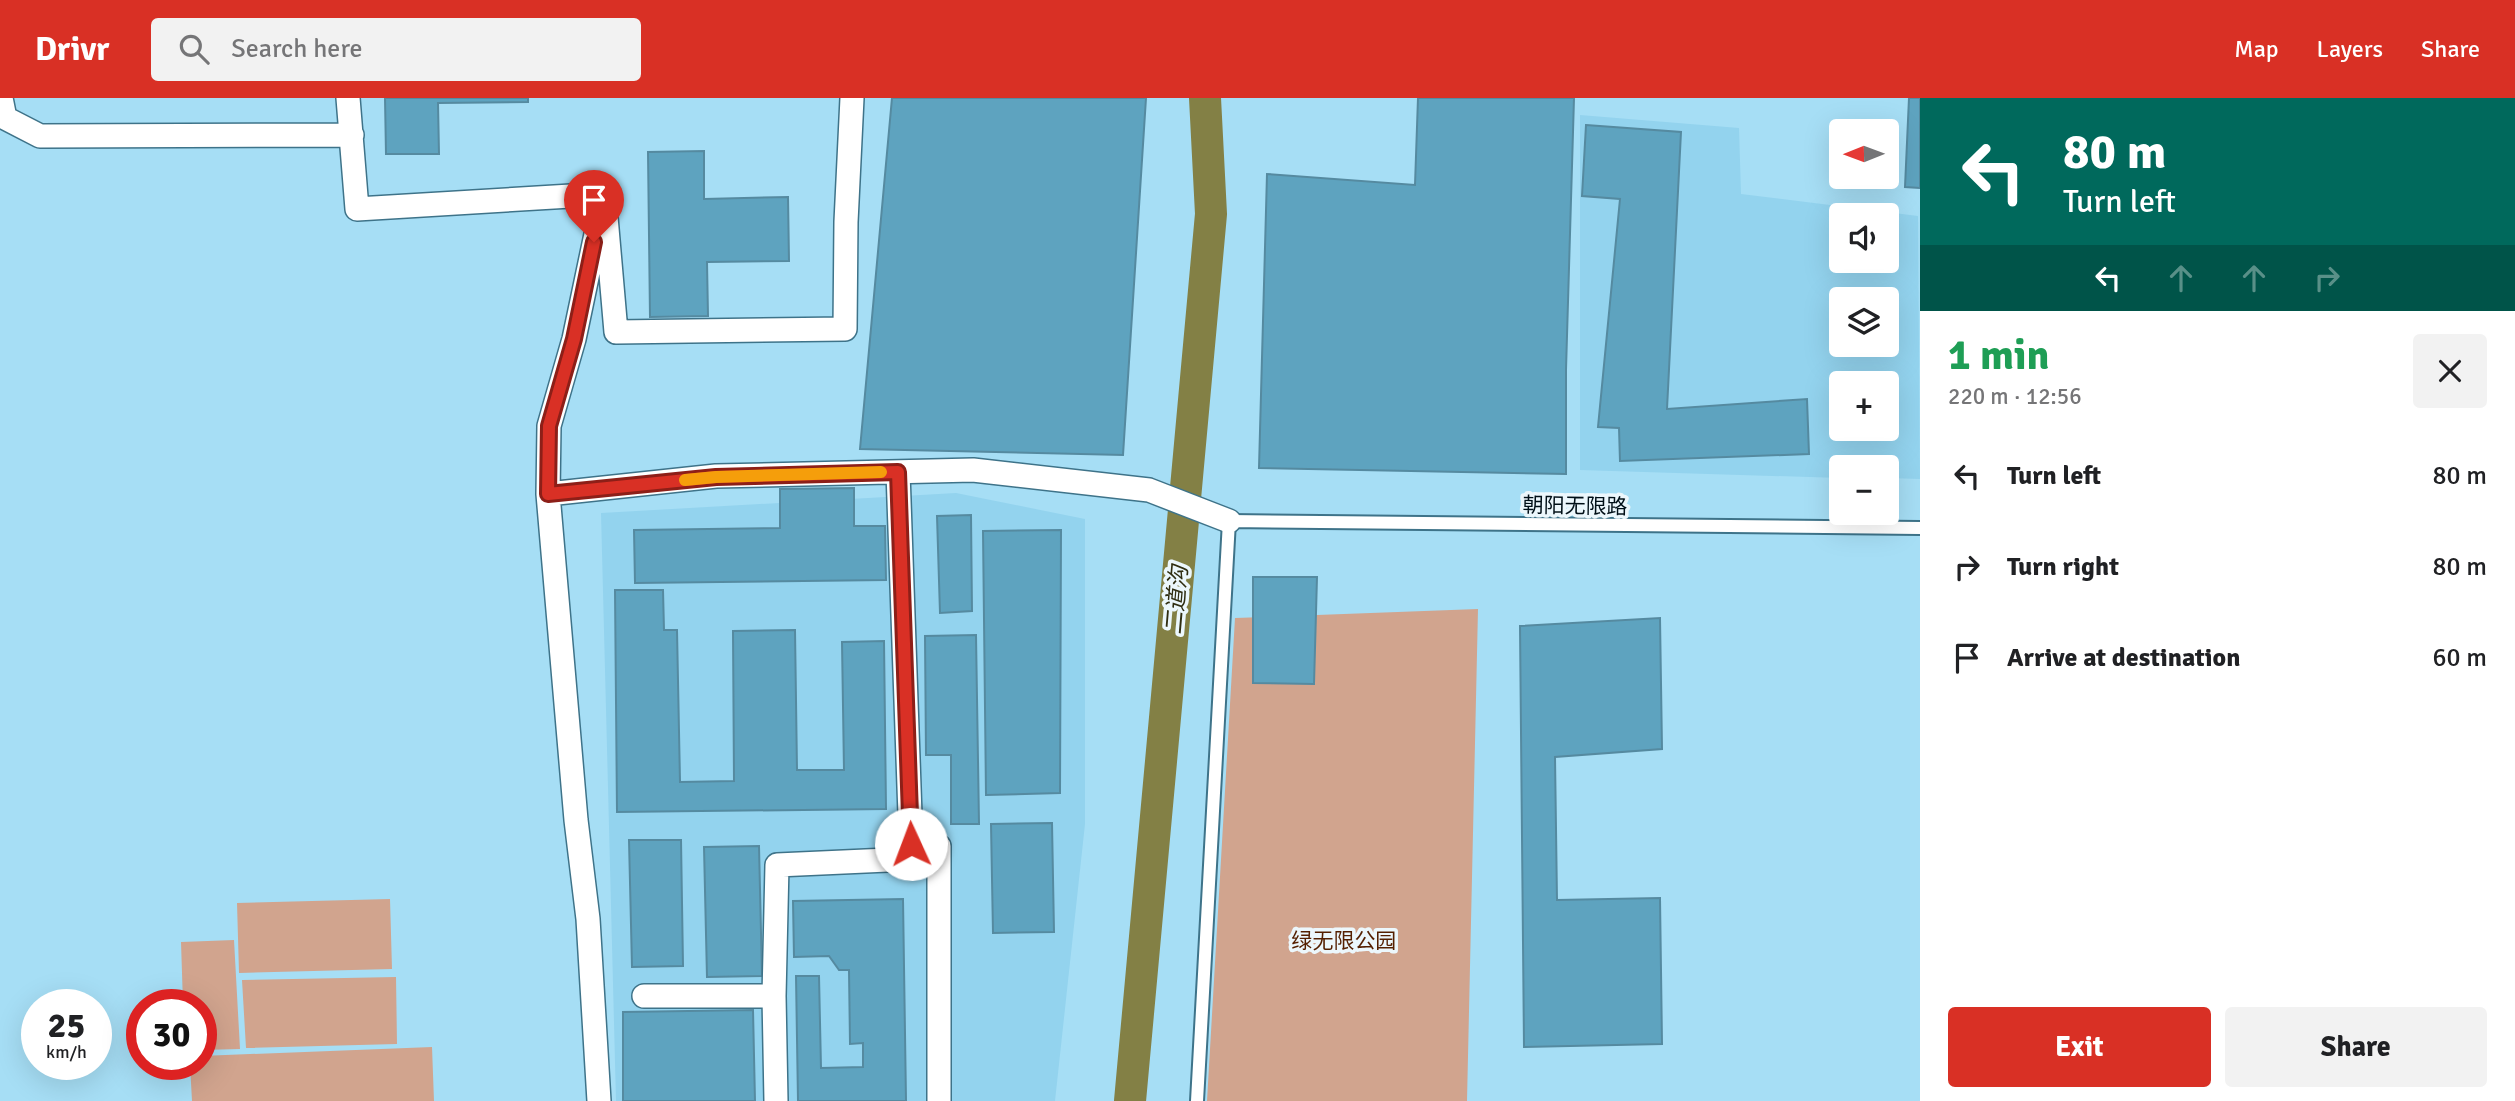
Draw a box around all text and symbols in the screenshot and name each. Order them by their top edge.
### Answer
search box [151,18,641,81]
text: Drivr [35,29,109,70]
icon: search [175,30,213,68]
text: Search here [231,33,362,65]
text: Map [2234,34,2279,64]
text: Layers [2317,34,2383,64]
text: Share [2421,34,2480,64]
north arrow [1829,119,1899,189]
map controls [1829,119,1899,525]
text: 80 m [2063,122,2166,182]
icon: left [1948,126,2039,217]
pin [564,170,624,242]
icon: arrive [575,181,613,219]
text: Turn left [2063,182,2176,221]
button: sound [1829,203,1899,273]
icon: left [2089,259,2127,297]
icon: ahead [2162,259,2200,297]
icon: ahead [2235,259,2273,297]
icon: right [2308,259,2346,297]
button: layers [1829,287,1899,357]
text: 1 min [1948,330,2049,381]
button: close [2413,334,2487,408]
button: + [1829,371,1899,441]
text: 220 m · 12:56 [1948,382,2082,411]
button: − [1829,455,1899,525]
icon: left [1948,457,1986,495]
text: Turn left [2007,460,2101,492]
text: 80 m [2432,460,2487,492]
street label: 朝阳无限路 [1522,492,1628,520]
icon: right [1948,548,1986,586]
text: Turn right [2007,551,2119,583]
text: 80 m [2432,551,2487,583]
water label: 二道沟 [1159,561,1194,636]
icon: arrive [1948,639,1986,677]
text: Arrive at destination [2007,642,2240,674]
text: 60 m [2432,642,2487,674]
position arrow [874,807,948,881]
park label: 绿无限公园 [1292,928,1397,954]
speed limit sign: 30 [126,989,217,1080]
text: 25 [48,1004,85,1047]
button: Exit [1948,1007,2211,1087]
button: Share [2225,1007,2487,1087]
text: km/h [46,1041,87,1063]

